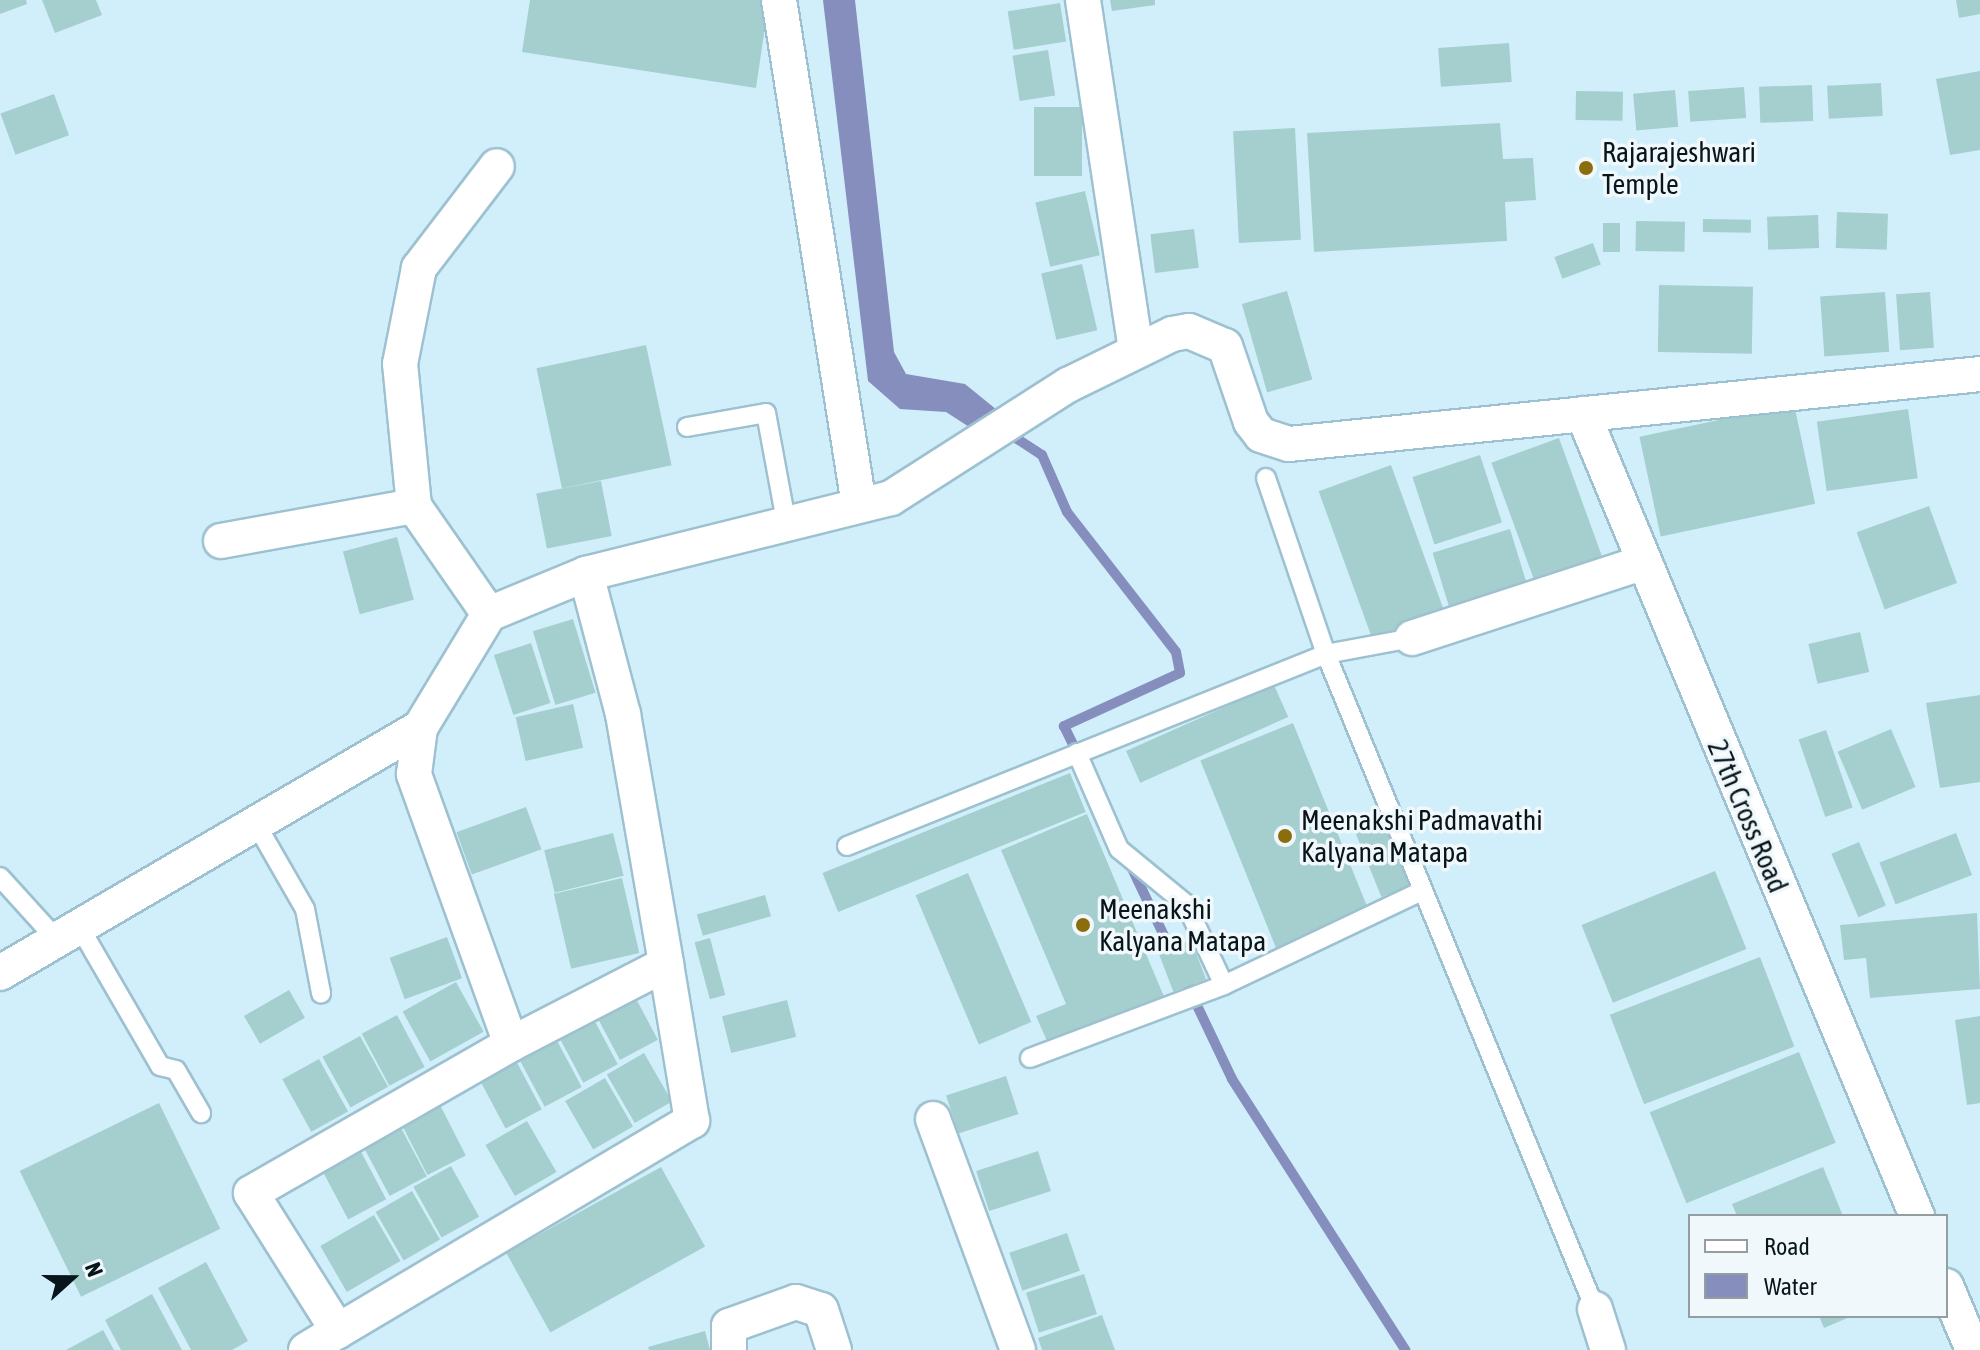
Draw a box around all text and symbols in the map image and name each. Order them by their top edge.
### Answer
place label: Rajarajeshwari Temple [1602,135,1756,201]
marker: Rajarajeshwari Temple [1577,159,1595,177]
street label: 27th Cross Road [1701,734,1795,898]
place label: Meenakshi Padmavathi Kalyana Matapa [1301,803,1543,869]
marker: Meenakshi Padmavathi Kalyana Matapa [1276,827,1294,845]
place label: Meenakshi Kalyana Matapa [1099,892,1266,958]
marker: Meenakshi Kalyana Matapa [1074,916,1092,934]
legend [1688,1214,1948,1318]
text: Road [1764,1233,1810,1260]
north arrow [32,1238,112,1318]
text: N [80,1259,109,1280]
text: Water [1764,1273,1817,1300]

